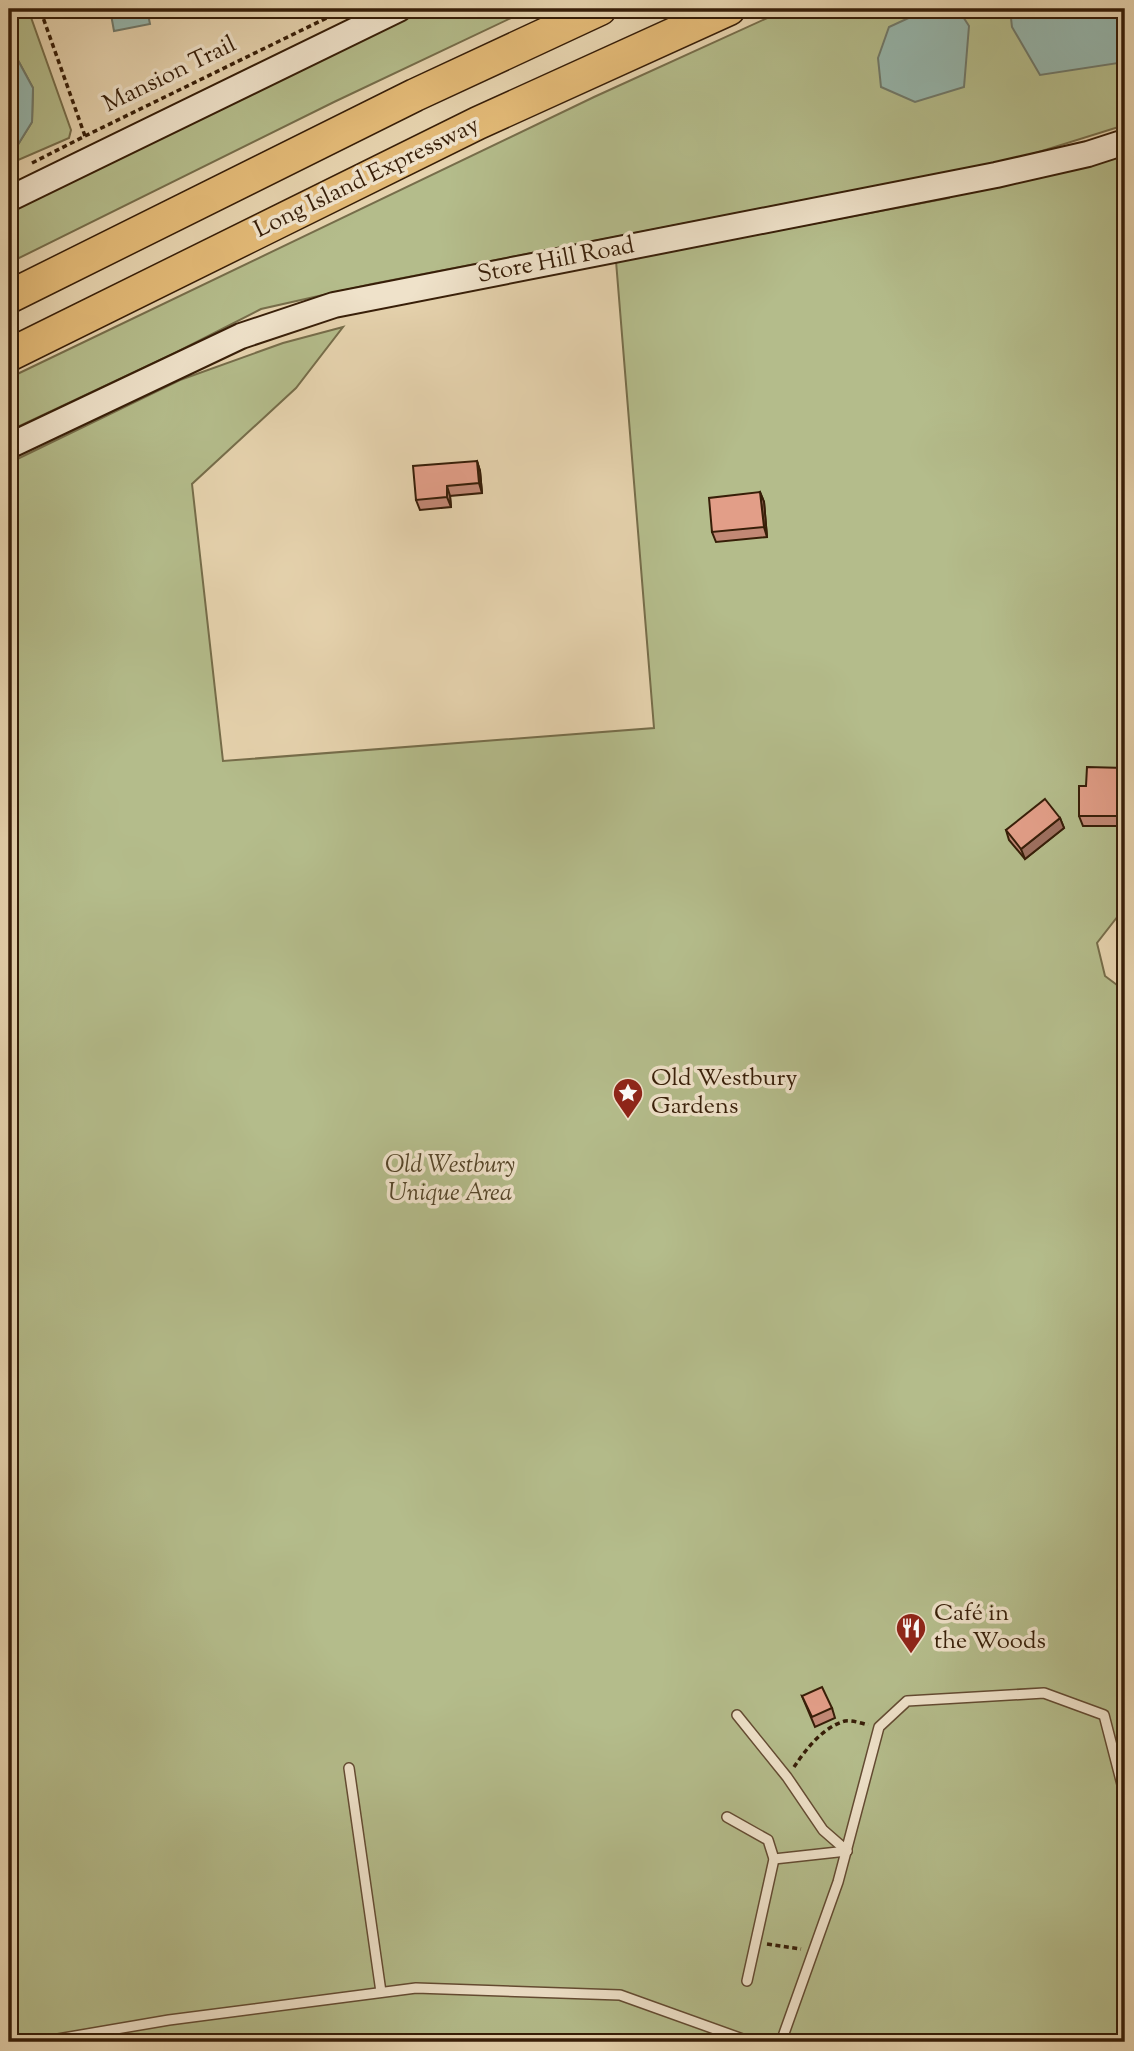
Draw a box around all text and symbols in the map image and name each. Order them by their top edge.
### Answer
street label: Mansion Trail [98,28,243,122]
street label: Long Island Expressway [249,109,485,247]
street label: Store Hill Road [475,229,638,293]
place label: Old Westbury Gardens [651,1062,797,1124]
place icon: Old Westbury Gardens [611,1076,645,1120]
park label: Old Westbury Unique Area [385,1149,515,1211]
place label: Café in the Woods [934,1597,1046,1659]
restaurant icon: Café in the Woods [894,1611,928,1655]

